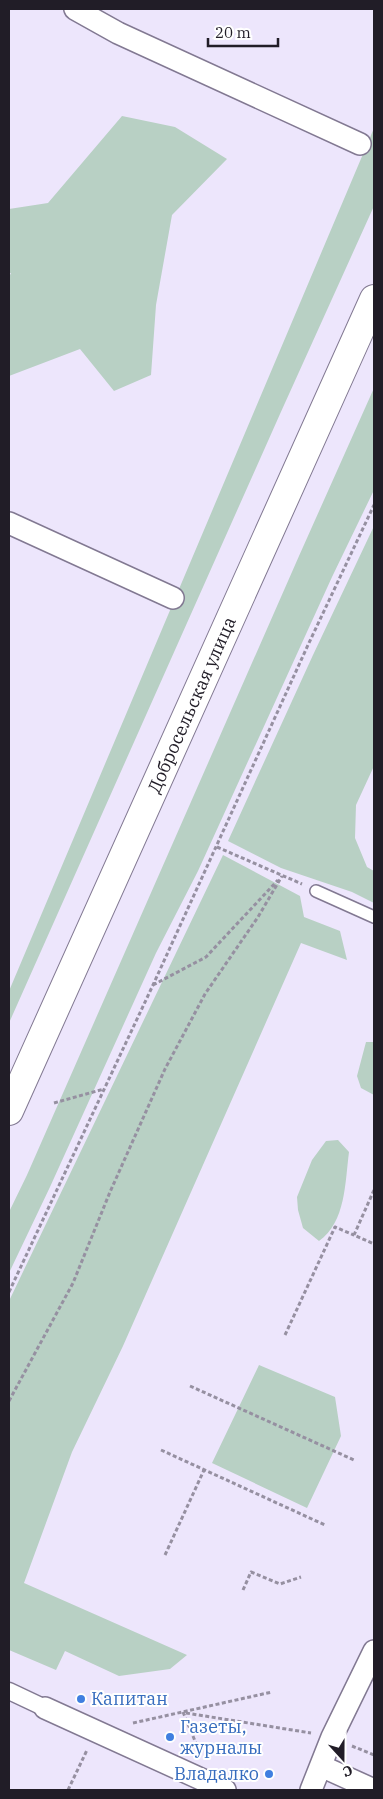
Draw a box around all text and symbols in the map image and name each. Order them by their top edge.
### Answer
scale bar [208,15,278,47]
text: 20 m [215,23,251,42]
street label: Добросельская улица [142,613,241,797]
place label: Капитан [91,1687,168,1710]
marker: Капитан [75,1693,87,1705]
place label: Газеты, журналы [180,1715,262,1759]
marker: Газеты, журналы [164,1731,176,1743]
north arrow [318,1734,368,1784]
text: С [340,1761,355,1781]
place label: Владалко [174,1762,259,1785]
marker: Владалко [263,1768,275,1780]

